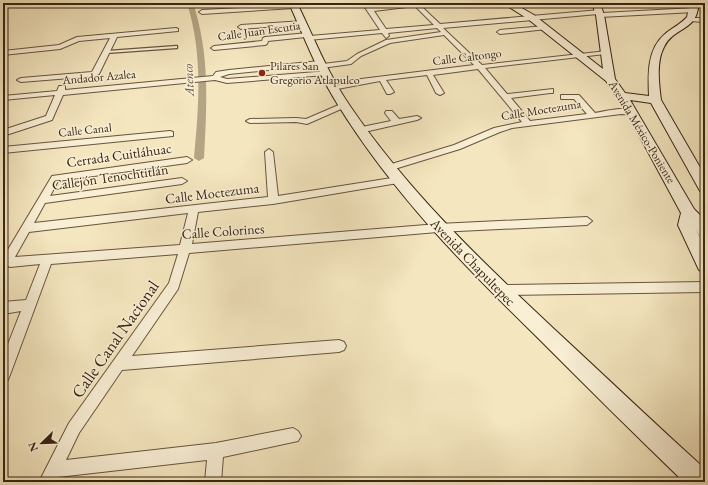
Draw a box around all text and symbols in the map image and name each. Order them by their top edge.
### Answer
street label: Calle Juan Escutia [217,17,302,45]
street label: Calle Caltongo [432,45,503,69]
place label: Pilares San Gregorio Atlapulco [270,58,360,88]
water label: Atenco [179,63,198,98]
street label: Andador Azalea [61,66,137,88]
marker: Pilares San Gregorio Atlapulco [257,68,267,78]
street label: Avenida México-Poniente [604,77,679,187]
street label: Calle Moctezuma [500,96,582,124]
street label: Calle Canal [58,119,113,141]
street label: Cerrada Cuitláhuac [65,139,173,171]
street label: Callejón Tenochtitlán [51,160,170,194]
street label: Calle Moctezuma [164,178,260,208]
street label: Avenida Chapultepec [426,214,520,310]
street label: Calle Colorines [181,219,265,243]
street label: Calle Canal Nacional [66,276,164,402]
north arrow [22,423,62,463]
text: N [25,440,41,454]

